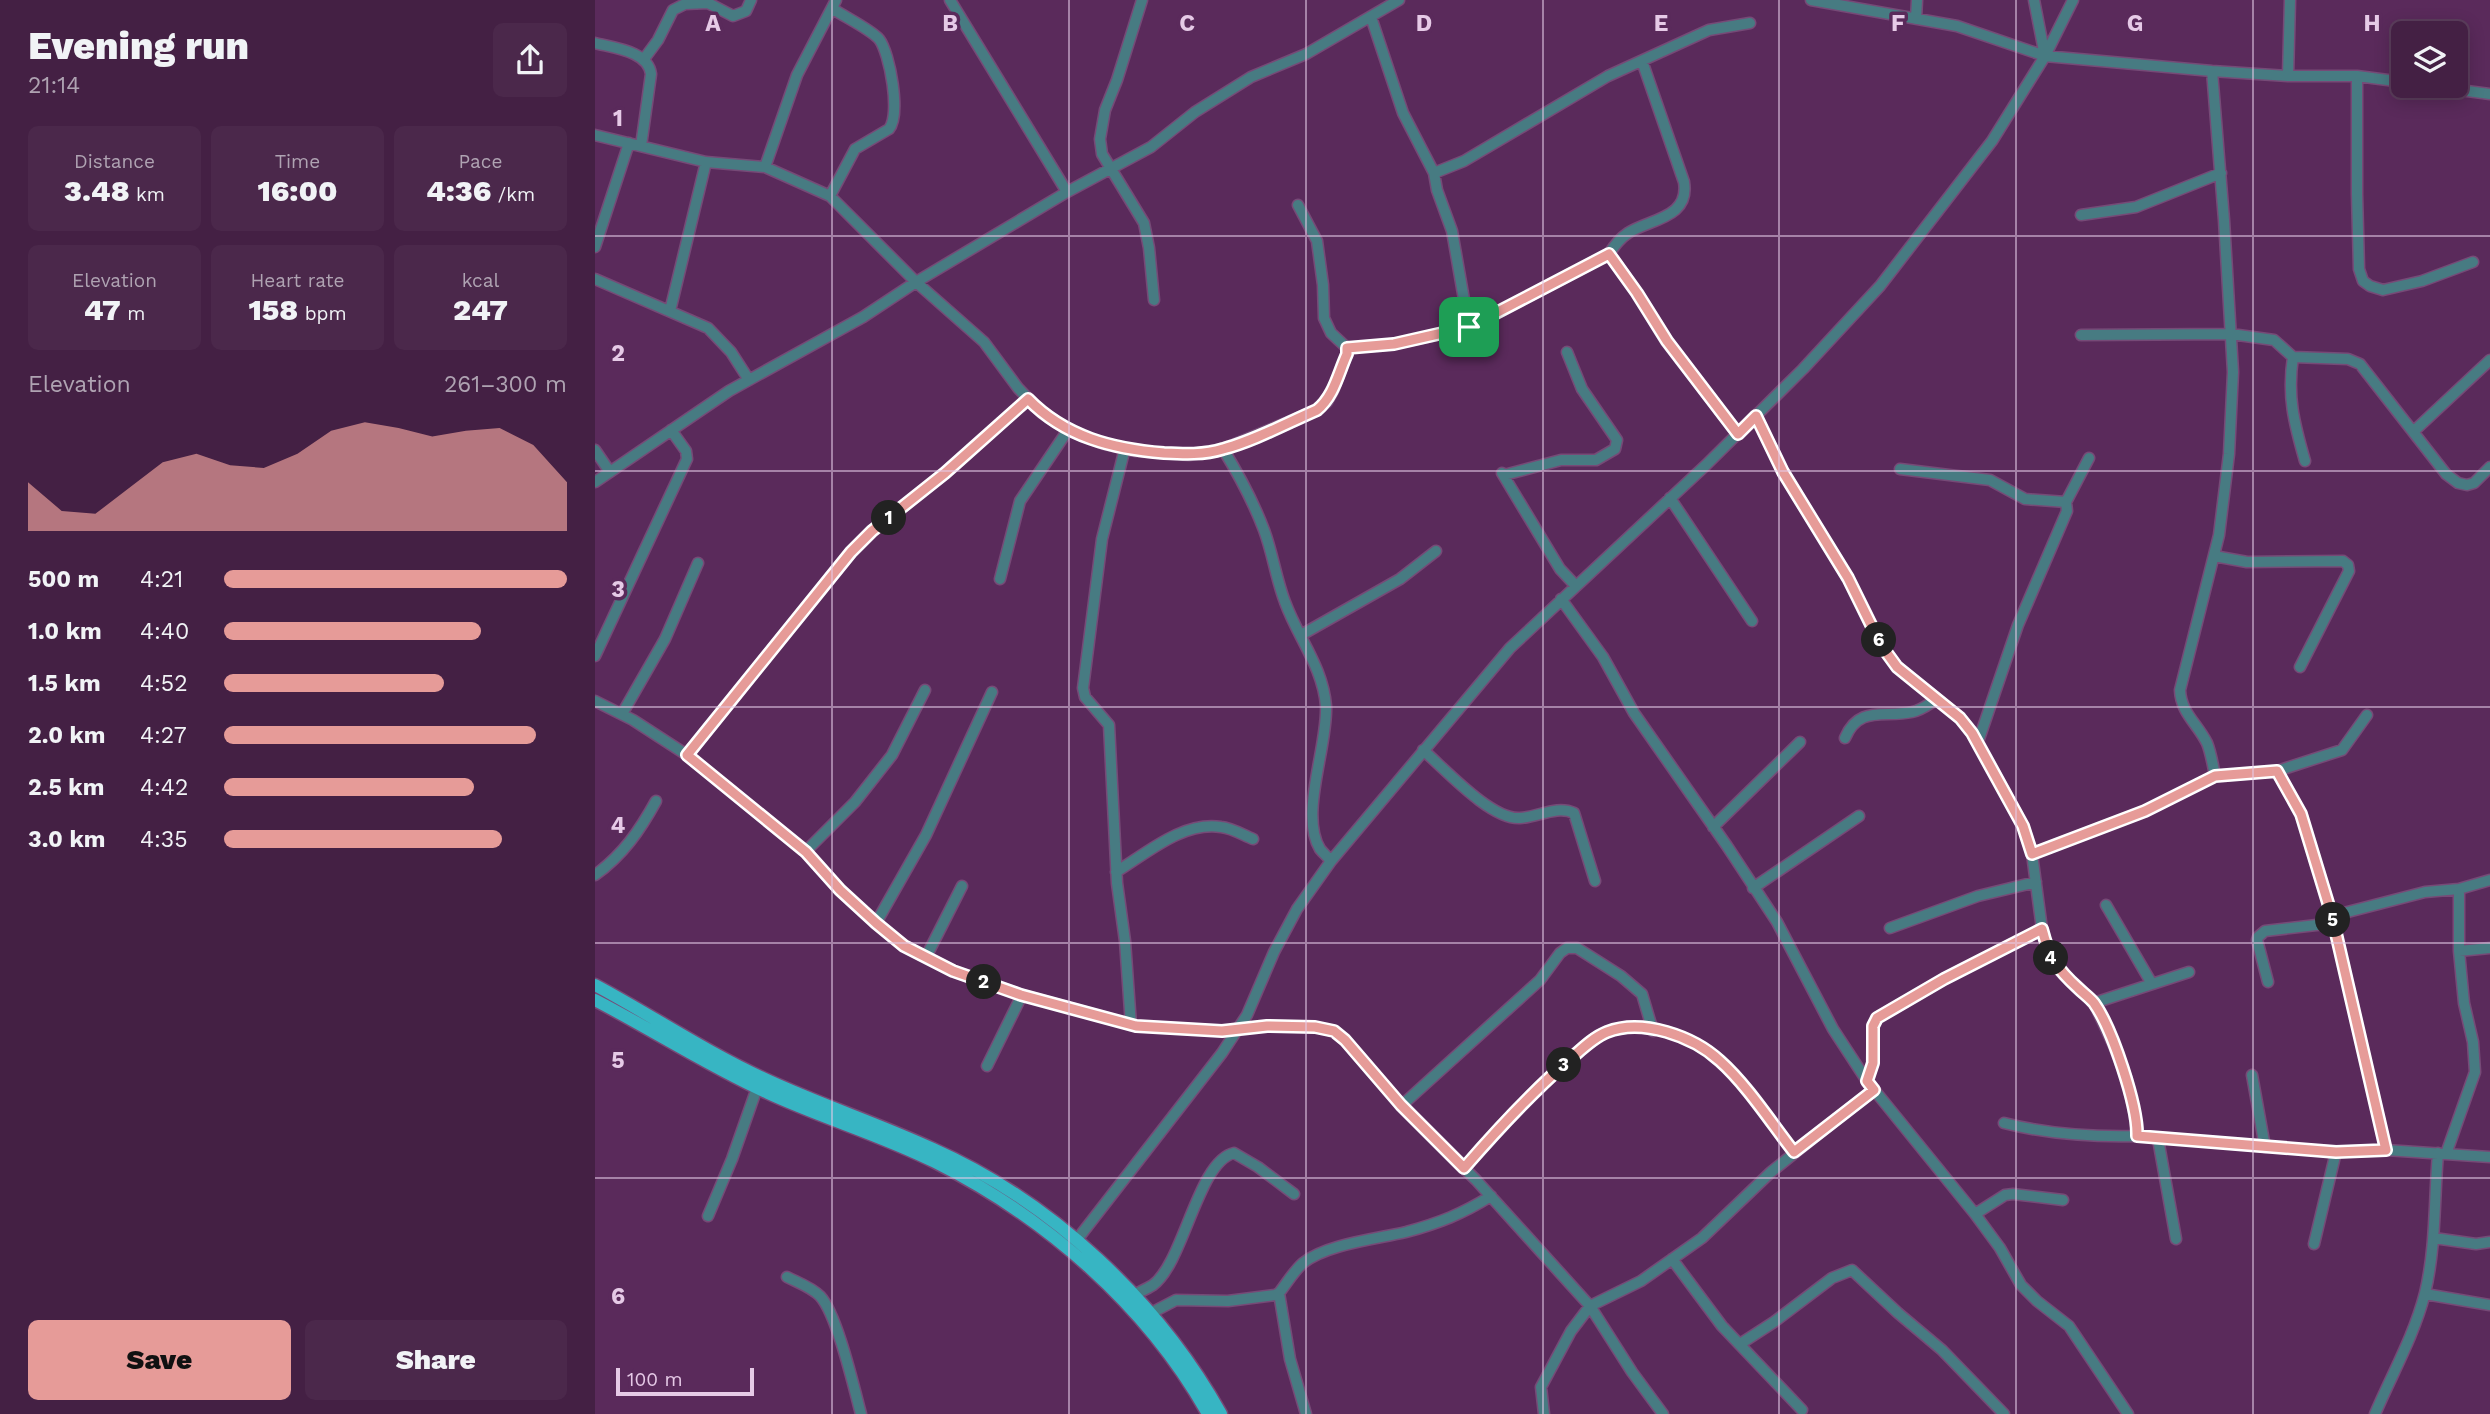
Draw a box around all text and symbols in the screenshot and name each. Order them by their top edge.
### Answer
text: A [705,10,721,37]
text: B [942,10,958,37]
text: C [1179,10,1195,37]
text: D [1416,10,1432,37]
text: E [1654,10,1668,37]
text: F [1891,10,1905,37]
text: G [2127,10,2143,37]
text: H [2363,10,2381,37]
map controls [2391,21,2468,98]
button: layers [2391,21,2468,98]
button: share [493,23,567,97]
text: Evening run [28,24,249,68]
text: 21:14 [28,72,80,99]
text: 1 [613,105,623,132]
text: Distance [74,150,155,173]
text: Time [275,150,320,173]
text: Pace [459,150,502,173]
text: 3.48 [64,173,130,208]
text: 16:00 [257,173,338,208]
text: 4:36 [426,173,491,208]
text: km [130,183,165,206]
text: /km [491,183,535,206]
text: Elevation [72,269,157,292]
text: Heart rate [251,269,344,292]
text: kcal [462,269,499,292]
text: 47 [84,292,121,327]
text: 158 [248,292,298,327]
text: 247 [453,292,508,327]
pin [1439,297,1499,357]
text: m [121,302,145,325]
text: bpm [298,302,347,325]
icon: arrive [1450,308,1488,346]
text: 2 [611,340,625,367]
text: Elevation [28,371,131,398]
text: 261–300 m [444,371,567,398]
pin: 1 [871,500,907,536]
text: 1 [884,506,893,529]
text: 500 m [28,566,99,593]
text: 4:21 [140,566,183,593]
text: 3 [611,576,625,603]
text: 1.0 km [28,618,102,645]
text: 4:40 [140,618,189,645]
pin: 6 [1861,622,1897,658]
text: 6 [1873,628,1884,651]
text: 1.5 km [28,670,101,697]
text: 4:52 [140,670,188,697]
text: 2.0 km [28,722,106,749]
text: 4:27 [140,722,187,749]
text: 2.5 km [28,774,104,801]
text: 4:42 [140,774,188,801]
text: 4 [611,812,626,839]
text: 3.0 km [28,826,105,853]
text: 4:35 [140,826,188,853]
pin: 5 [2315,902,2351,937]
text: 5 [2327,908,2338,931]
pin: 4 [2033,940,2069,976]
text: 4 [2044,946,2057,969]
pin: 2 [967,964,1001,1000]
text: 2 [978,970,989,993]
text: 5 [611,1047,625,1074]
pin: 3 [1546,1048,1581,1082]
text: 3 [1558,1053,1569,1076]
text: 6 [611,1283,625,1310]
button: Save [28,1320,291,1400]
button: Share [305,1320,567,1400]
scale bar [616,1365,754,1397]
text: 100 m [627,1368,683,1391]

